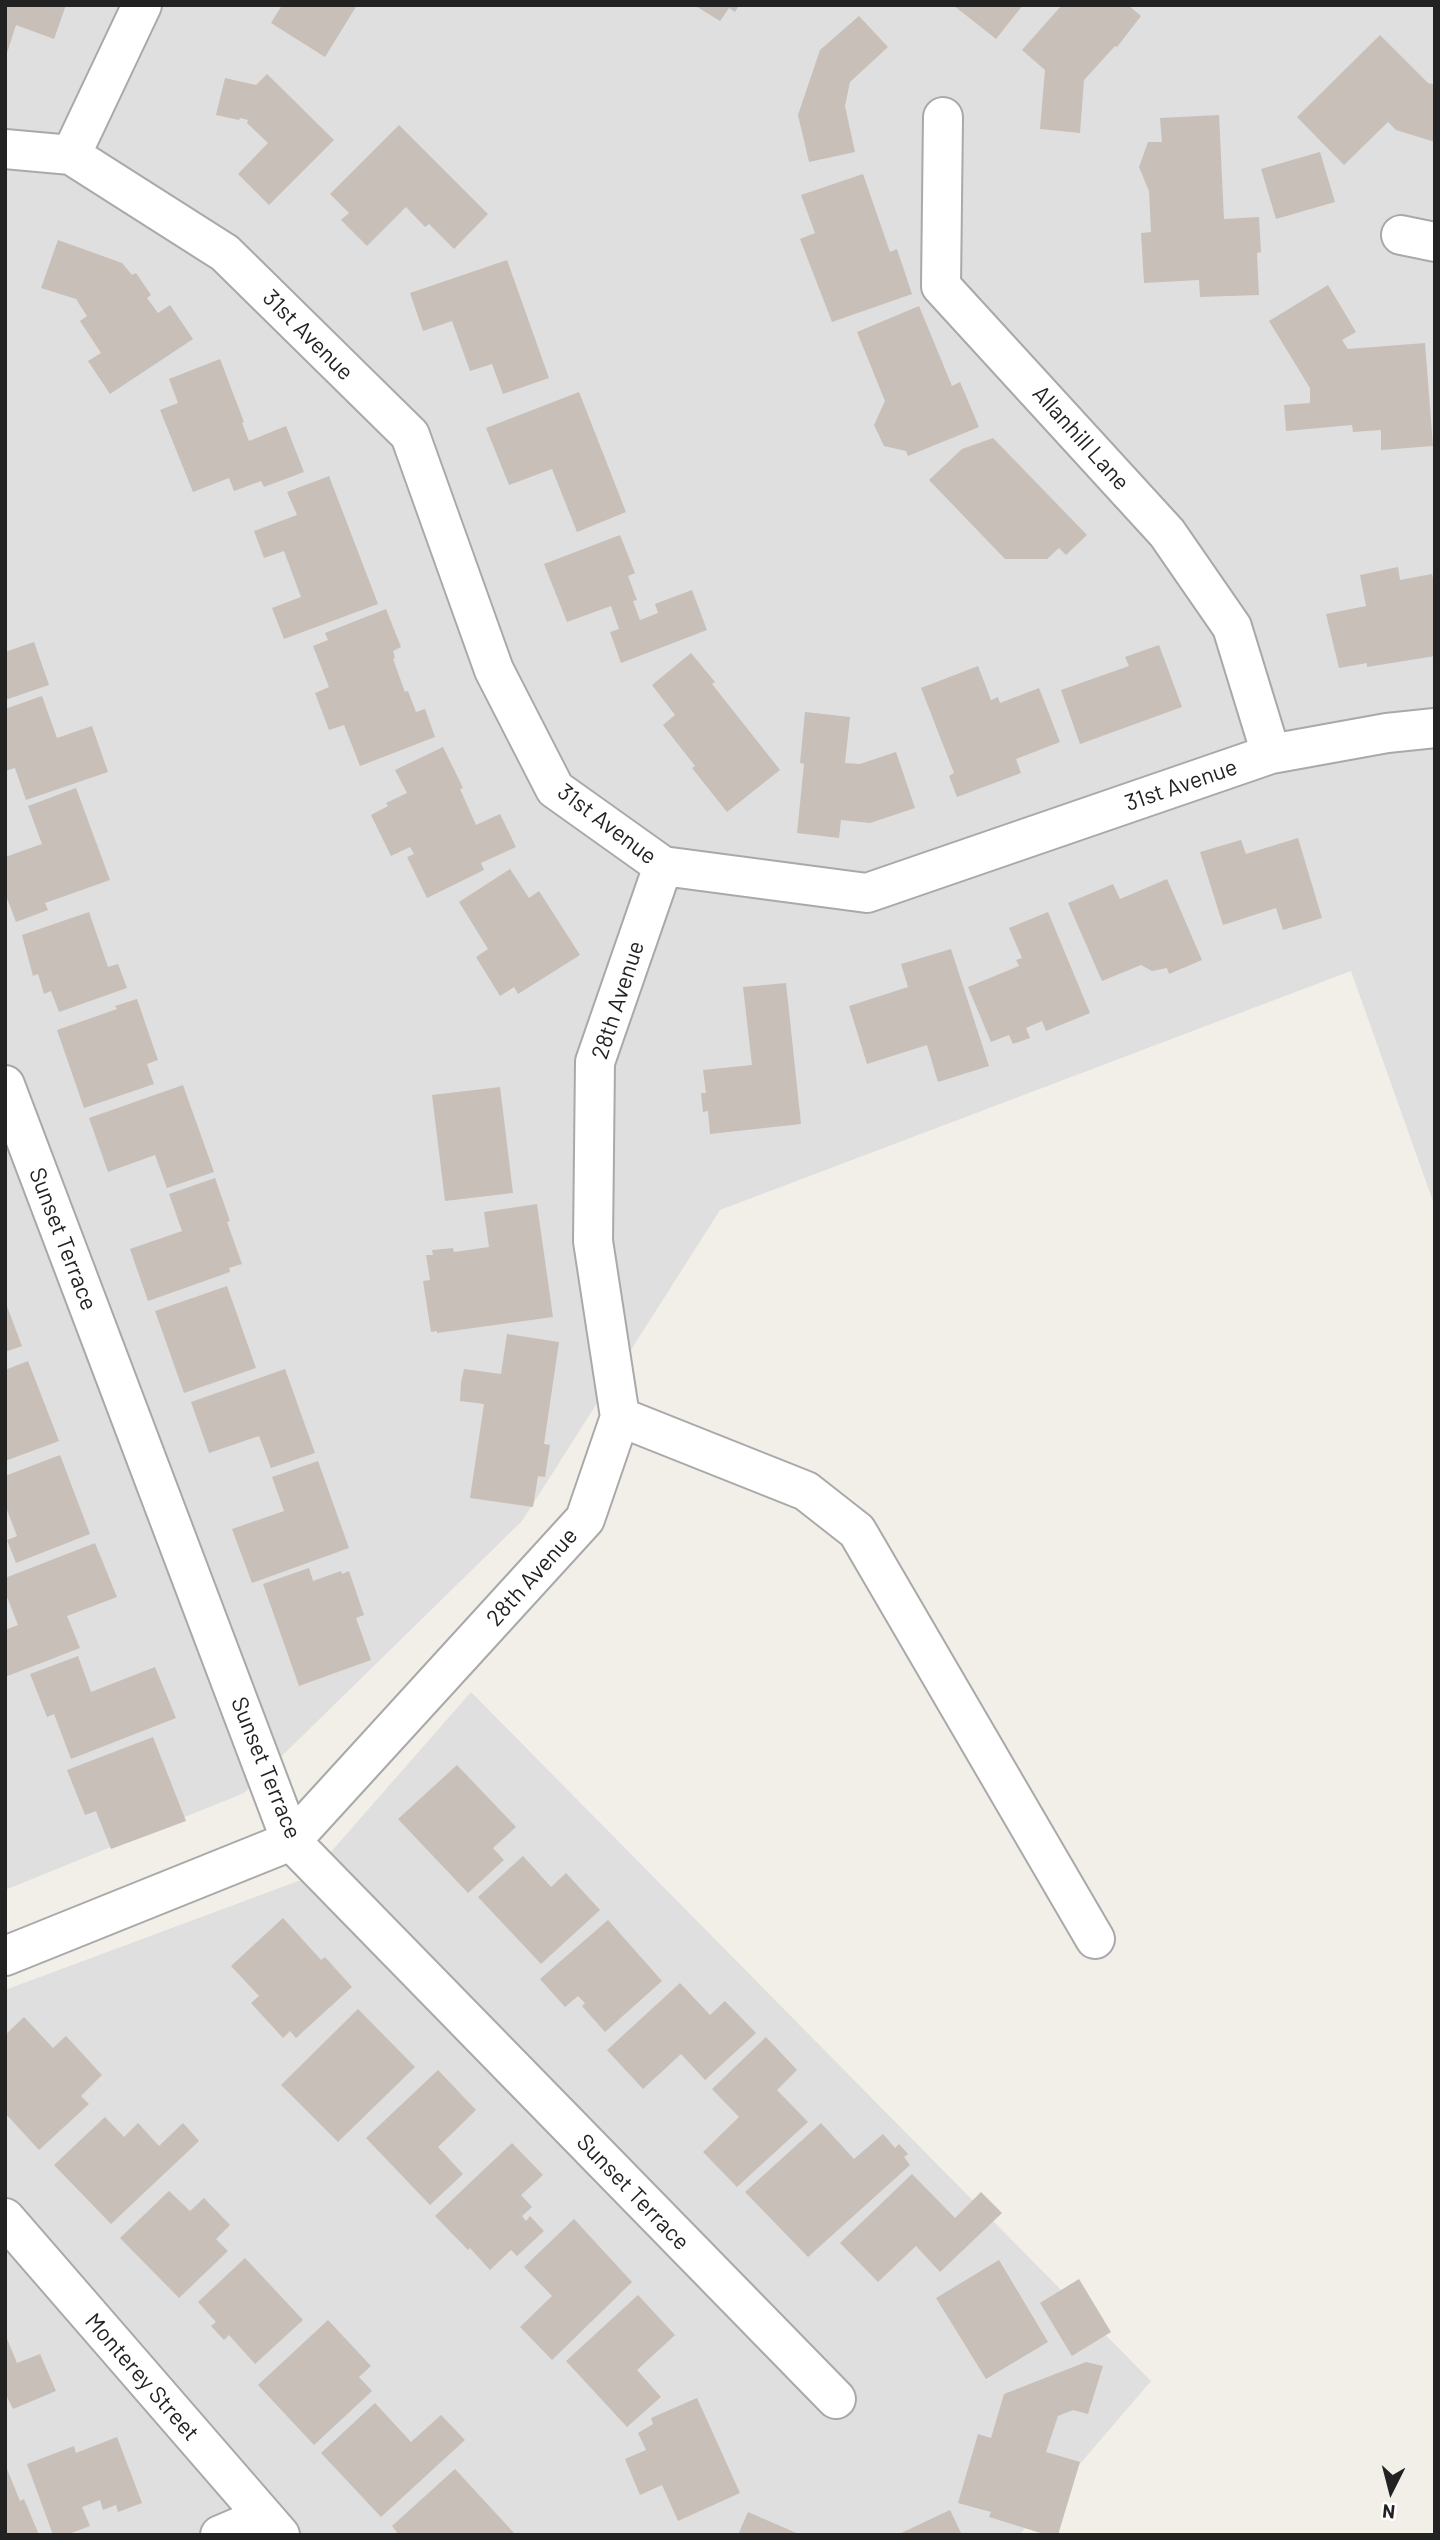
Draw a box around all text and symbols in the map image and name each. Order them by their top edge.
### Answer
street label: 31st Avenue [257,284,359,386]
street label: Allanhill Lane [1027,380,1135,496]
street label: 31st Avenue [1121,753,1241,817]
street label: 31st Avenue [552,778,662,870]
street label: 28th Avenue [586,937,650,1063]
street label: Sunset Terrace [23,1164,103,1314]
street label: 28th Avenue [481,1522,583,1632]
street label: Sunset Terrace [225,1693,307,1843]
street label: Sunset Terrace [571,2128,695,2256]
street label: Monterey Street [79,2308,205,2446]
north arrow [1356,2456,1426,2526]
text: N [1381,2500,1396,2524]

